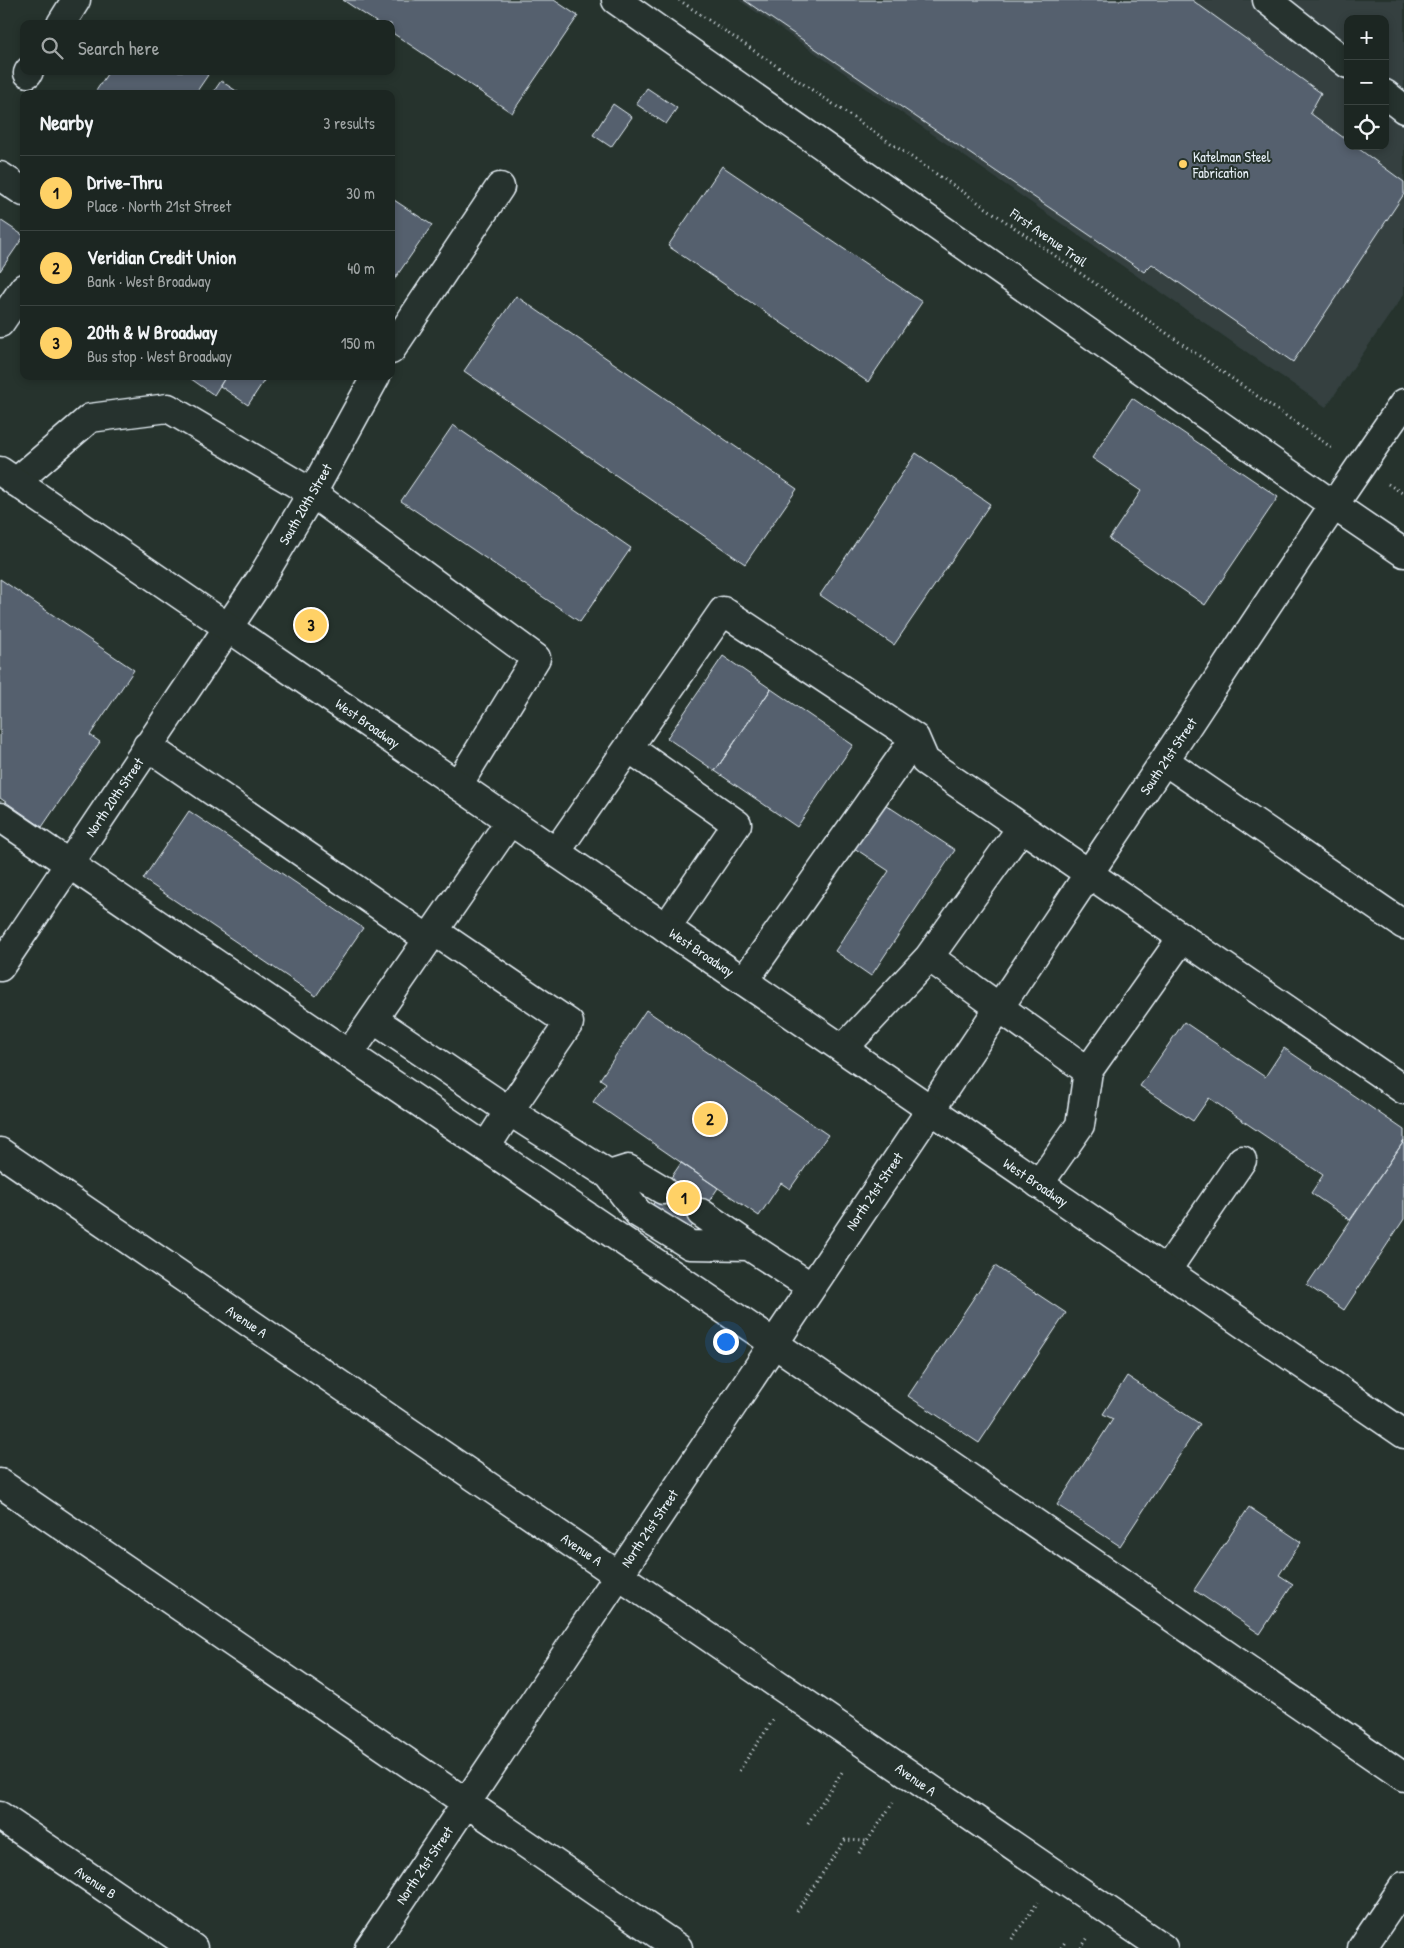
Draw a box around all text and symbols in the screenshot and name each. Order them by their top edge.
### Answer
map controls [1344,15,1389,150]
button: + [1344,15,1389,60]
search box [20,20,395,75]
icon: search [38,34,66,62]
text: Search here [78,35,159,61]
button: − [1344,60,1389,105]
button: locate [1344,105,1389,150]
text: Nearby [40,108,93,137]
text: 3 results [323,112,375,134]
place label: Katelman Steel Fabrication [1192,147,1271,182]
marker: Katelman Steel Fabrication [1177,158,1189,170]
text: Drive-Thru [87,169,162,195]
text: 1 [53,182,59,204]
text: 30 m [346,182,375,204]
text: Place · North 21st Street [87,195,231,217]
street label: First Avenue Trail [1006,203,1092,271]
text: Veridian Credit Union [87,244,236,270]
text: 2 [52,257,60,279]
text: 40 m [347,257,375,279]
text: Bank · West Broadway [87,270,211,292]
text: 20th & W Broadway [87,319,218,345]
text: 3 [52,332,60,354]
text: 150 m [341,332,375,354]
text: Bus stop · West Broadway [87,345,232,367]
street label: South 20th Street [274,460,336,548]
pin: 3 [295,606,327,644]
street label: West Broadway [331,694,404,753]
street label: South 21st Street [1135,714,1201,798]
street label: North 20th Street [80,754,148,840]
street label: West Broadway [665,923,738,982]
pin: 2 [694,1100,726,1138]
street label: North 21st Street [841,1148,907,1234]
street label: West Broadway [999,1153,1072,1212]
pin: 1 [668,1179,700,1217]
street label: Avenue A [223,1300,271,1342]
your location [713,1329,739,1355]
street label: North 21st Street [616,1485,682,1571]
street label: Avenue A [558,1528,606,1570]
street label: Avenue A [892,1758,940,1800]
street label: North 21st Street [391,1822,457,1908]
street label: Avenue B [72,1861,120,1903]

